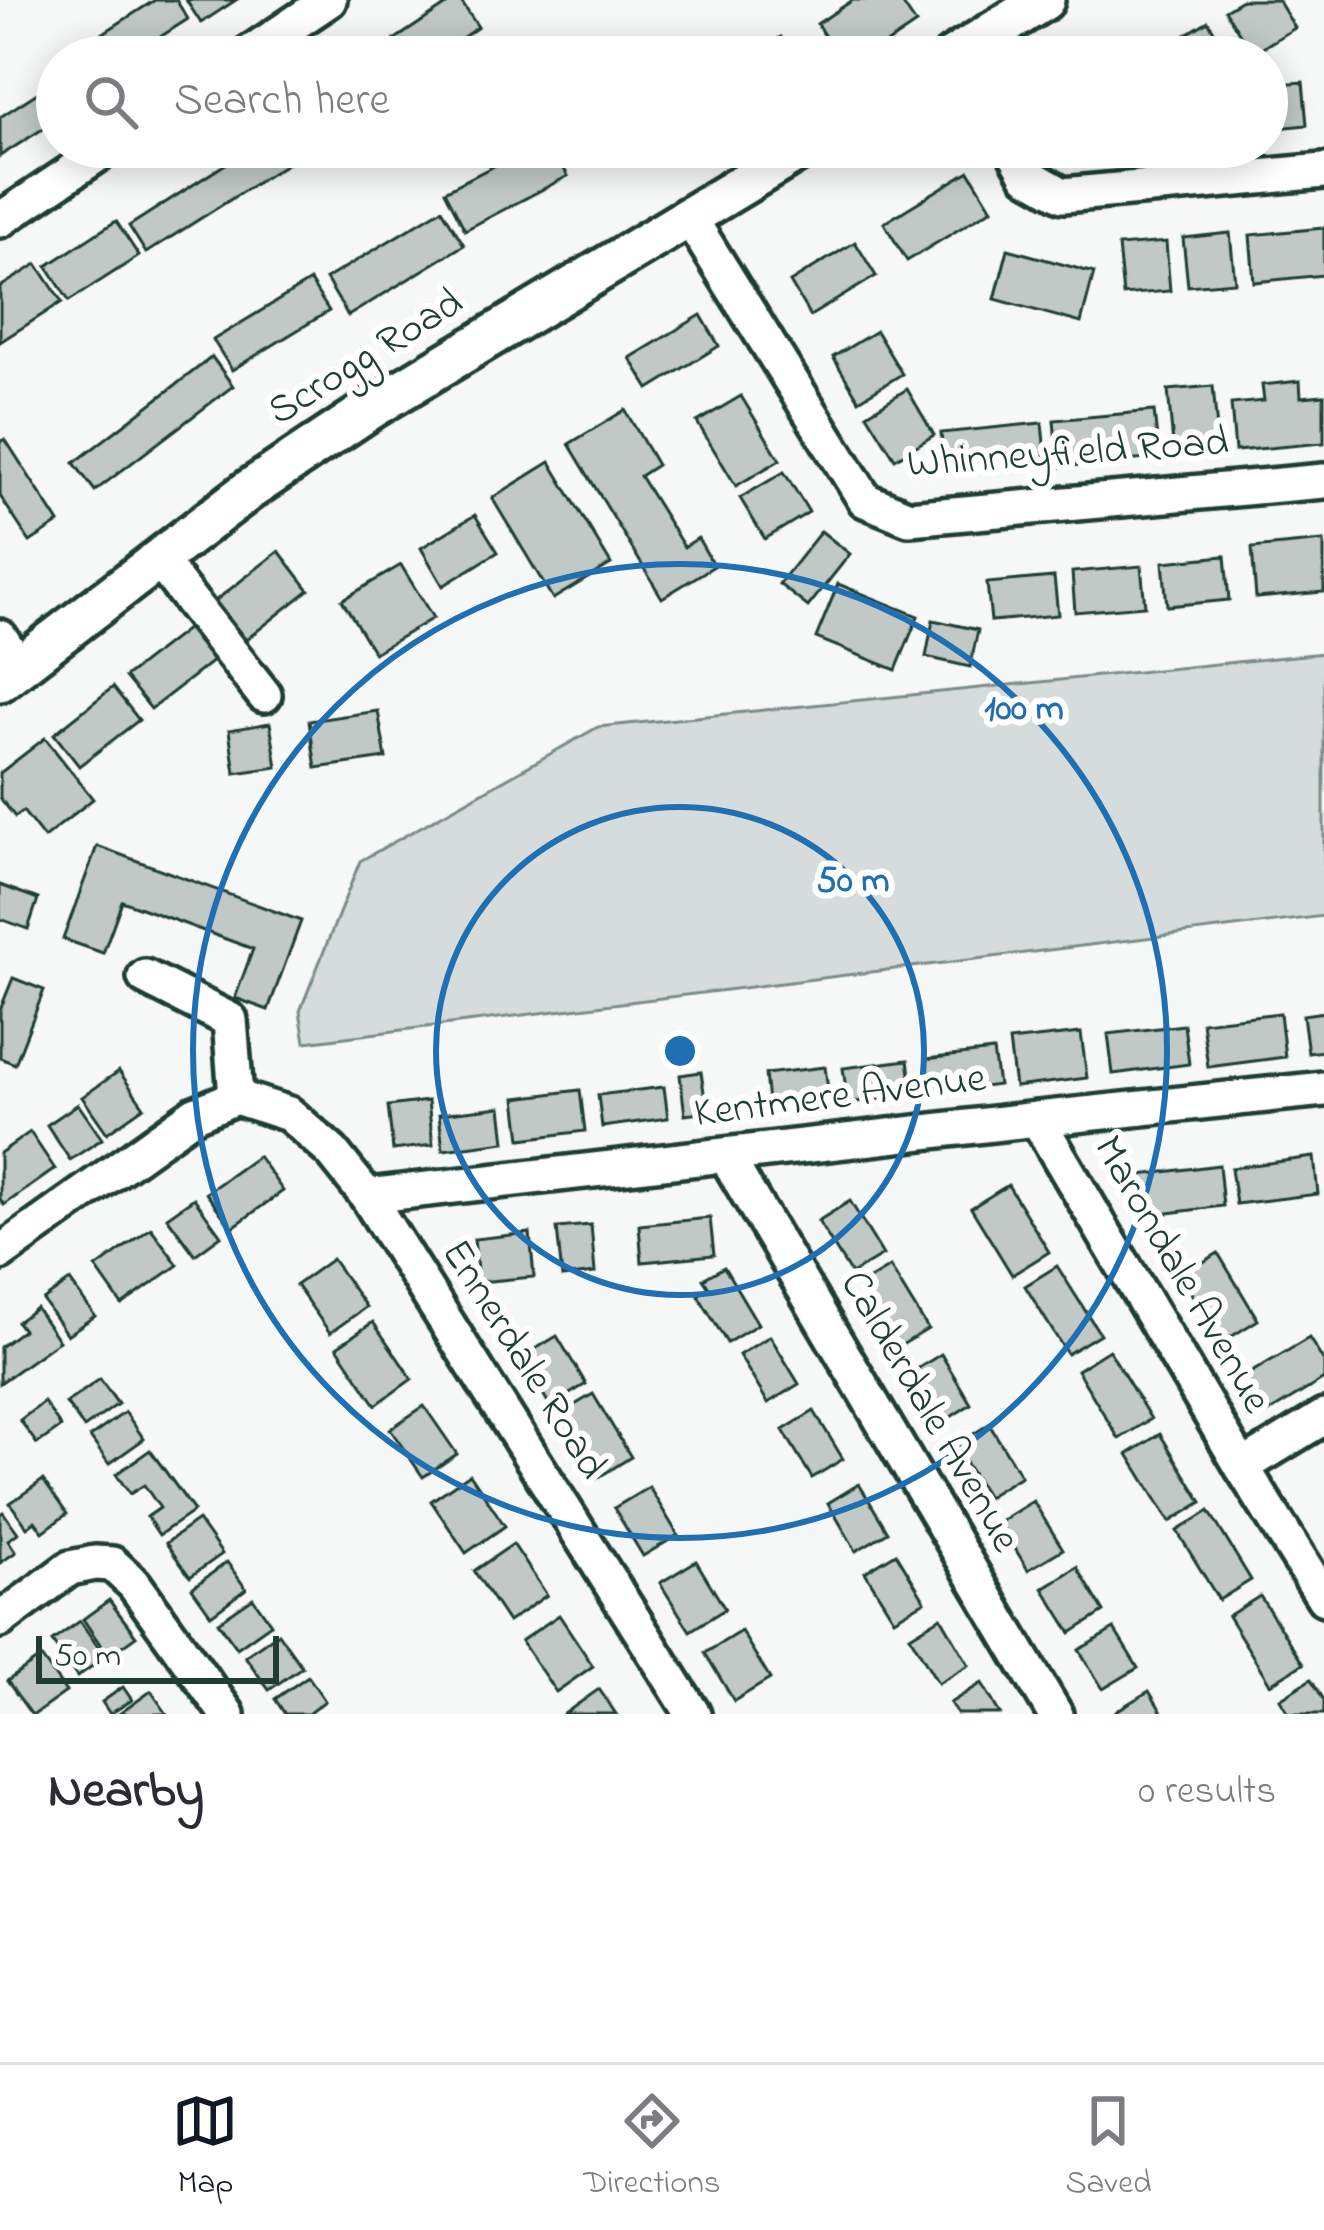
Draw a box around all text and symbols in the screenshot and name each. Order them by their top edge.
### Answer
search box [36,36,1288,168]
icon: search [78,69,144,135]
text: Search here [174,69,390,135]
street label: Scrogg Road [256,274,476,442]
street label: Whinneyfield Road [905,412,1231,496]
text: 100 m [984,684,1064,737]
text: 50 m [816,856,890,909]
centre of rings [659,1030,701,1072]
street label: Kentmere Avenue [691,1049,989,1145]
street label: Marondale Avenue [1077,1125,1285,1425]
street label: Ennerdale Road [425,1228,621,1492]
street label: Calderdale Avenue [823,1260,1035,1564]
scale bar [36,1630,279,1683]
text: 50 m [54,1633,121,1681]
text: Nearby [48,1755,204,1830]
text: 0 results [1138,1764,1276,1821]
tab: Map [172,2088,238,2208]
tab: Directions [583,2088,721,2208]
tab: Saved [1065,2088,1152,2208]

